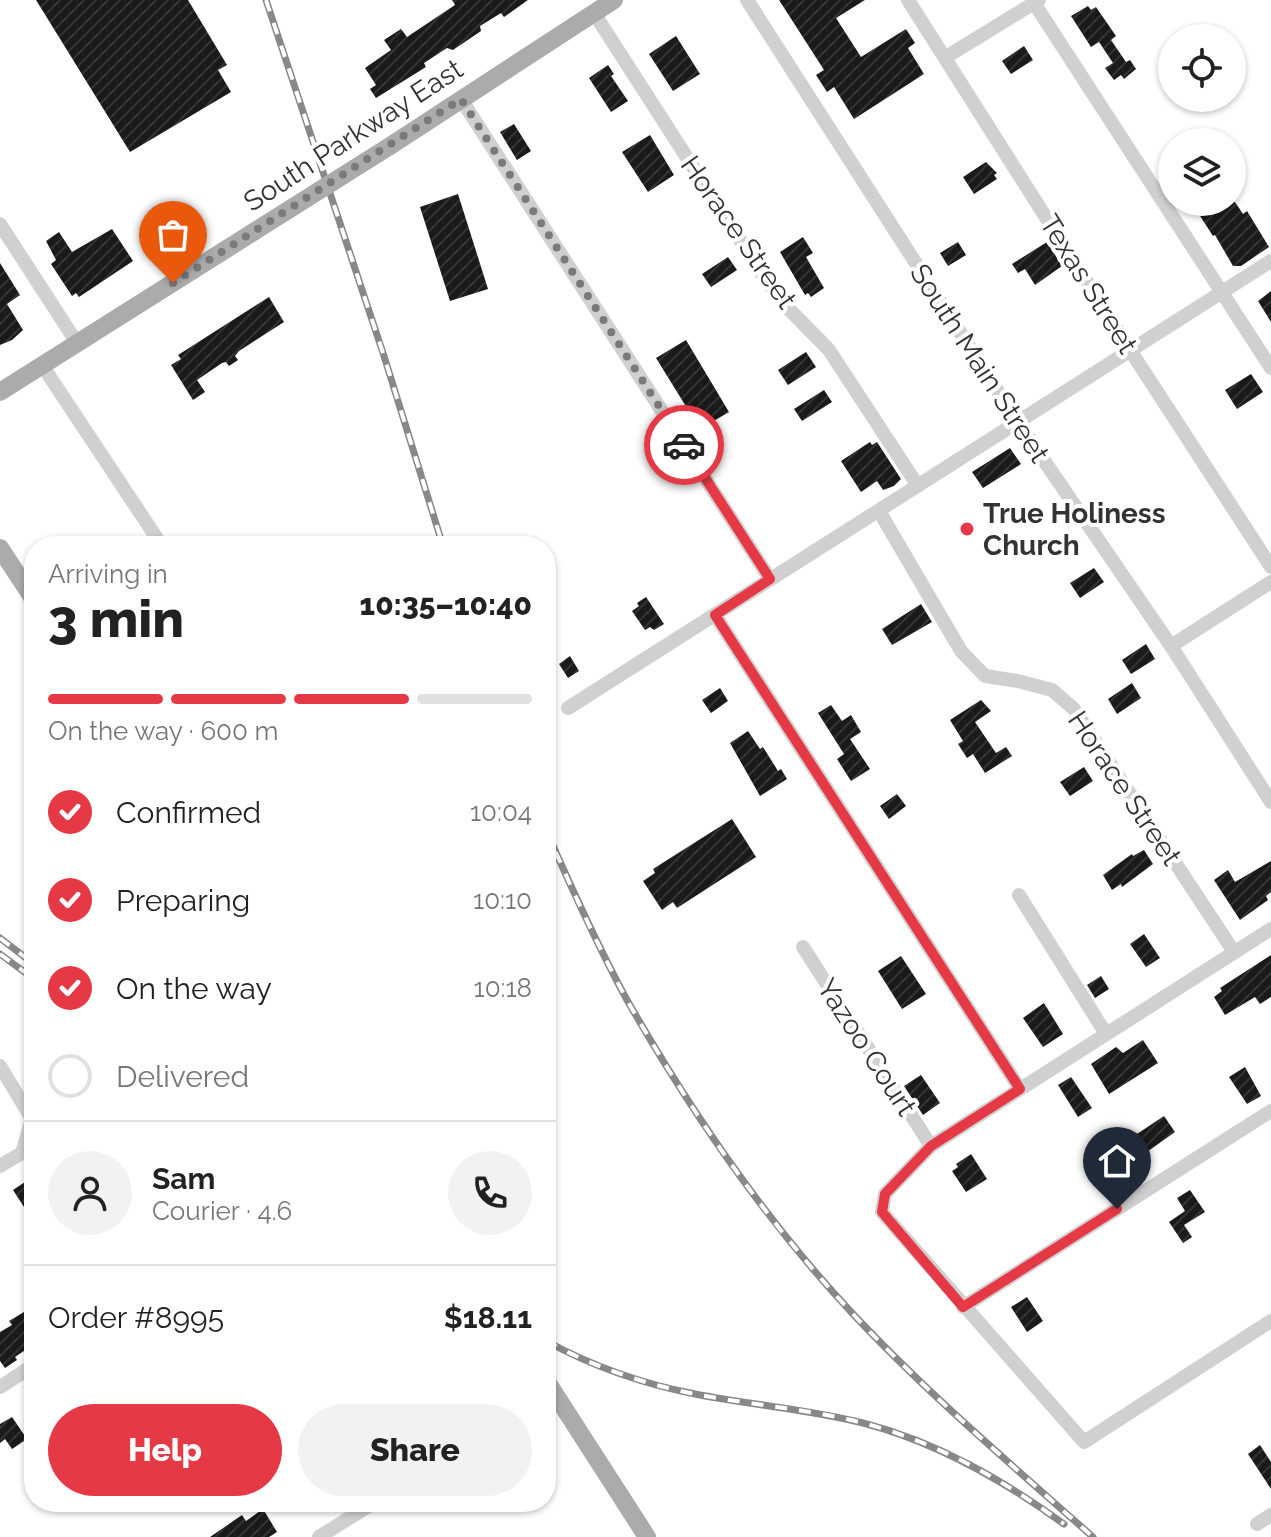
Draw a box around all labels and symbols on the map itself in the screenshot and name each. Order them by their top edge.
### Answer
street label: South Parkway East [238,52,469,218]
street label: Horace Street [674,150,804,315]
pin [139,201,207,283]
street label: Texas Street [1033,209,1145,360]
street label: South Main Street [903,258,1056,469]
courier [644,405,724,485]
place label: True Holiness Church [983,497,1166,562]
marker: True Holiness Church [958,520,976,538]
street label: Horace Street [1061,705,1189,872]
street label: Yazoo Court [810,973,923,1122]
pin [1083,1127,1151,1209]

